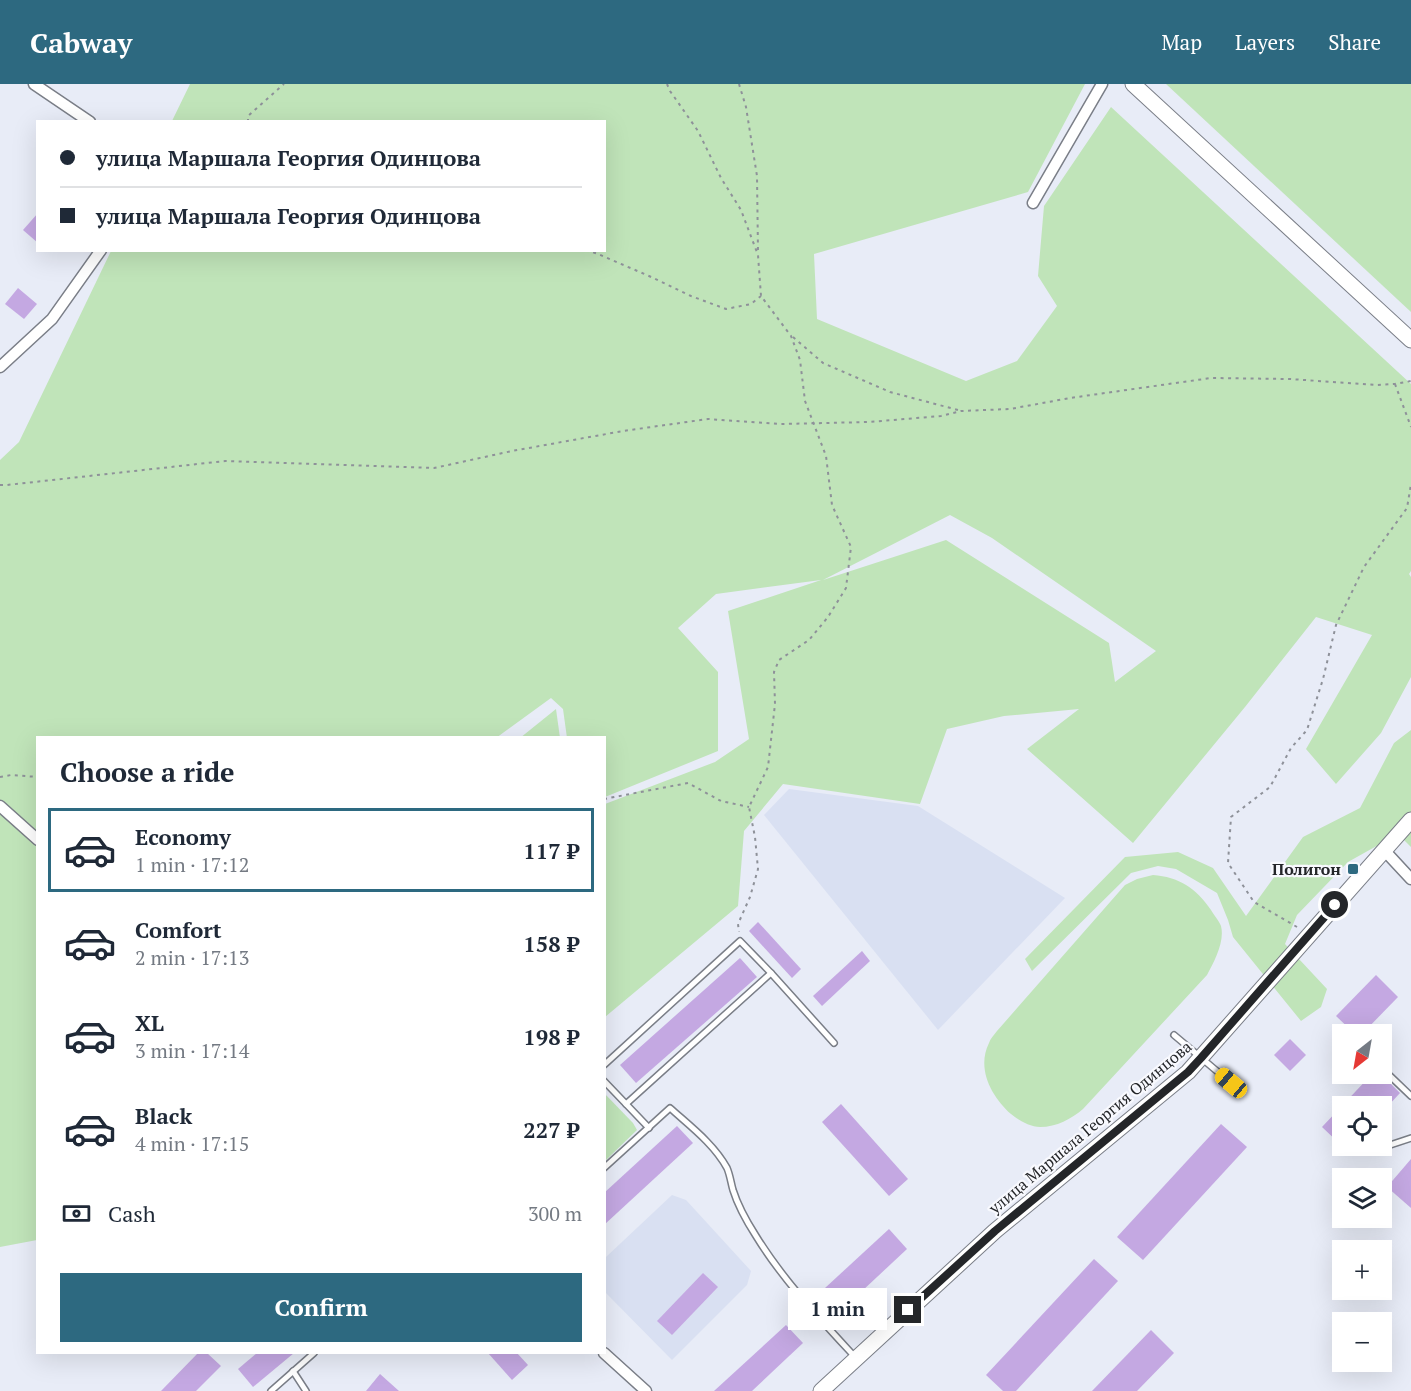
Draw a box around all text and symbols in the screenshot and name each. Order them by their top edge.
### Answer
text: Cabway [30,24,132,61]
text: Map [1161,28,1202,56]
text: Layers [1235,28,1295,56]
text: Share [1328,28,1381,56]
text: улица Маршала Георгия Одинцова [96,143,481,172]
text: улица Маршала Георгия Одинцова [96,201,481,230]
text: Choose a ride [60,754,235,790]
text: Economy [135,822,231,851]
icon: car [63,823,117,877]
text: 117 ₽ [523,836,579,865]
text: 1 min · 17:12 [135,851,249,878]
place label: Полигон [1272,858,1341,880]
marker: Полигон [1346,862,1360,876]
route start [1321,891,1348,918]
text: Comfort [135,915,221,944]
icon: car [63,916,117,970]
text: 158 ₽ [523,929,579,958]
text: 2 min · 17:13 [135,944,249,971]
text: XL [135,1008,164,1037]
icon: car [63,1009,117,1063]
text: 198 ₽ [523,1022,579,1051]
north arrow [1332,1024,1392,1084]
map controls [1332,1024,1392,1372]
street label: улица Маршала Георгия Одинцова [983,1035,1196,1219]
text: 3 min · 17:14 [135,1037,249,1064]
car [1211,1065,1251,1101]
button: locate [1332,1096,1392,1156]
text: Black [135,1101,192,1130]
icon: car [63,1102,117,1156]
text: 227 ₽ [523,1115,579,1144]
text: 4 min · 17:15 [135,1130,249,1157]
button: layers [1332,1168,1392,1228]
icon: cash [60,1197,93,1230]
text: Cash [108,1199,156,1228]
text: 300 m [528,1200,582,1227]
button: + [1332,1240,1392,1300]
button: Confirm [60,1273,582,1342]
callout: 1 min [788,1289,887,1331]
text: 1 min [810,1295,865,1322]
route end [894,1296,921,1323]
button: − [1332,1312,1392,1372]

